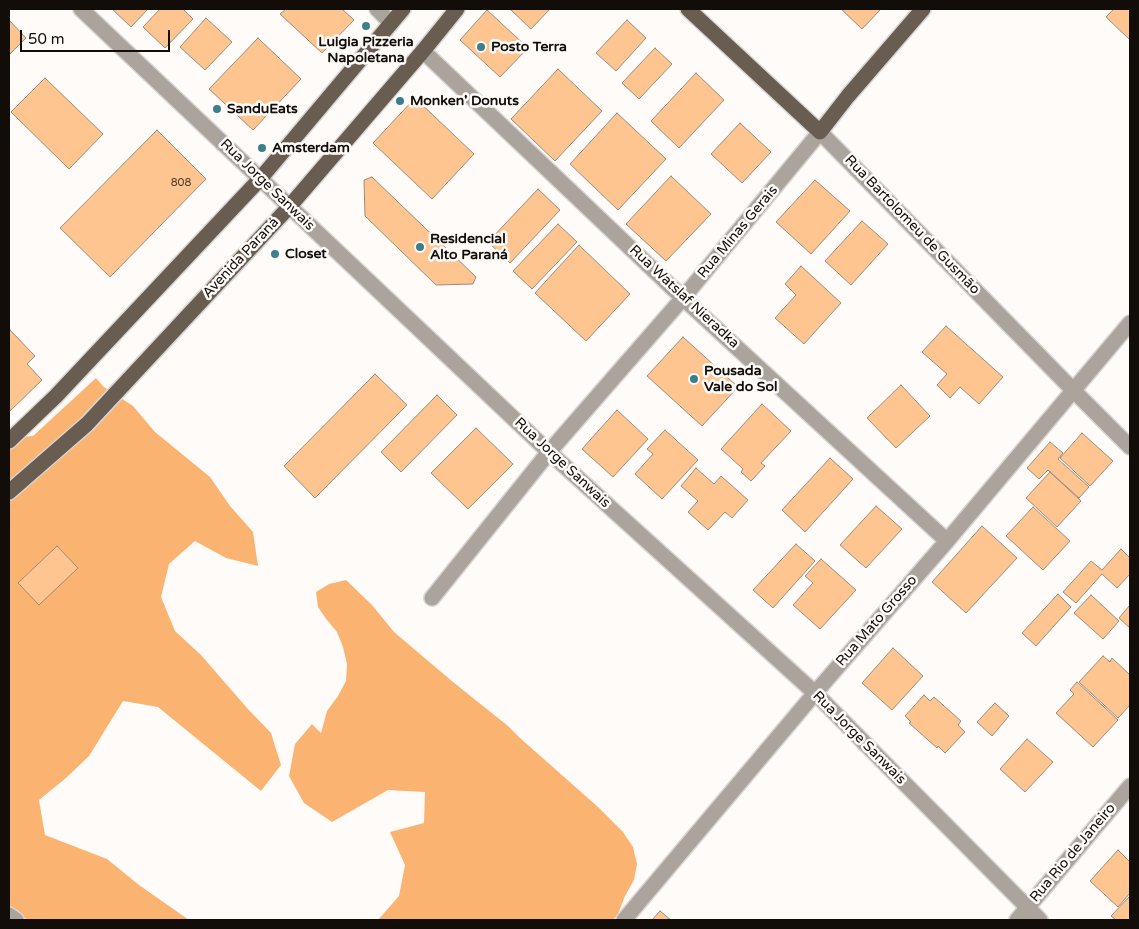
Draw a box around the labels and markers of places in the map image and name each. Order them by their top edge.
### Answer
marker: Luigia Pizzeria Napoletana [360,20,372,32]
place label: Luigia Pizzeria Napoletana [318,34,414,66]
place label: Posto Terra [491,39,567,55]
marker: Posto Terra [475,41,487,53]
place label: Monken' Donuts [410,93,519,109]
marker: Monken' Donuts [394,95,406,107]
place label: SanduEats [227,101,298,117]
marker: SanduEats [211,103,223,115]
place label: Amsterdam [272,140,350,156]
marker: Amsterdam [256,142,268,154]
place label: Residencial Alto Paraná [430,231,508,264]
marker: Residencial Alto Paraná [414,241,426,253]
place label: Closet [285,246,327,262]
marker: Closet [269,248,281,260]
place label: Pousada Vale do Sol [704,363,777,396]
marker: Pousada Vale do Sol [688,373,700,385]

